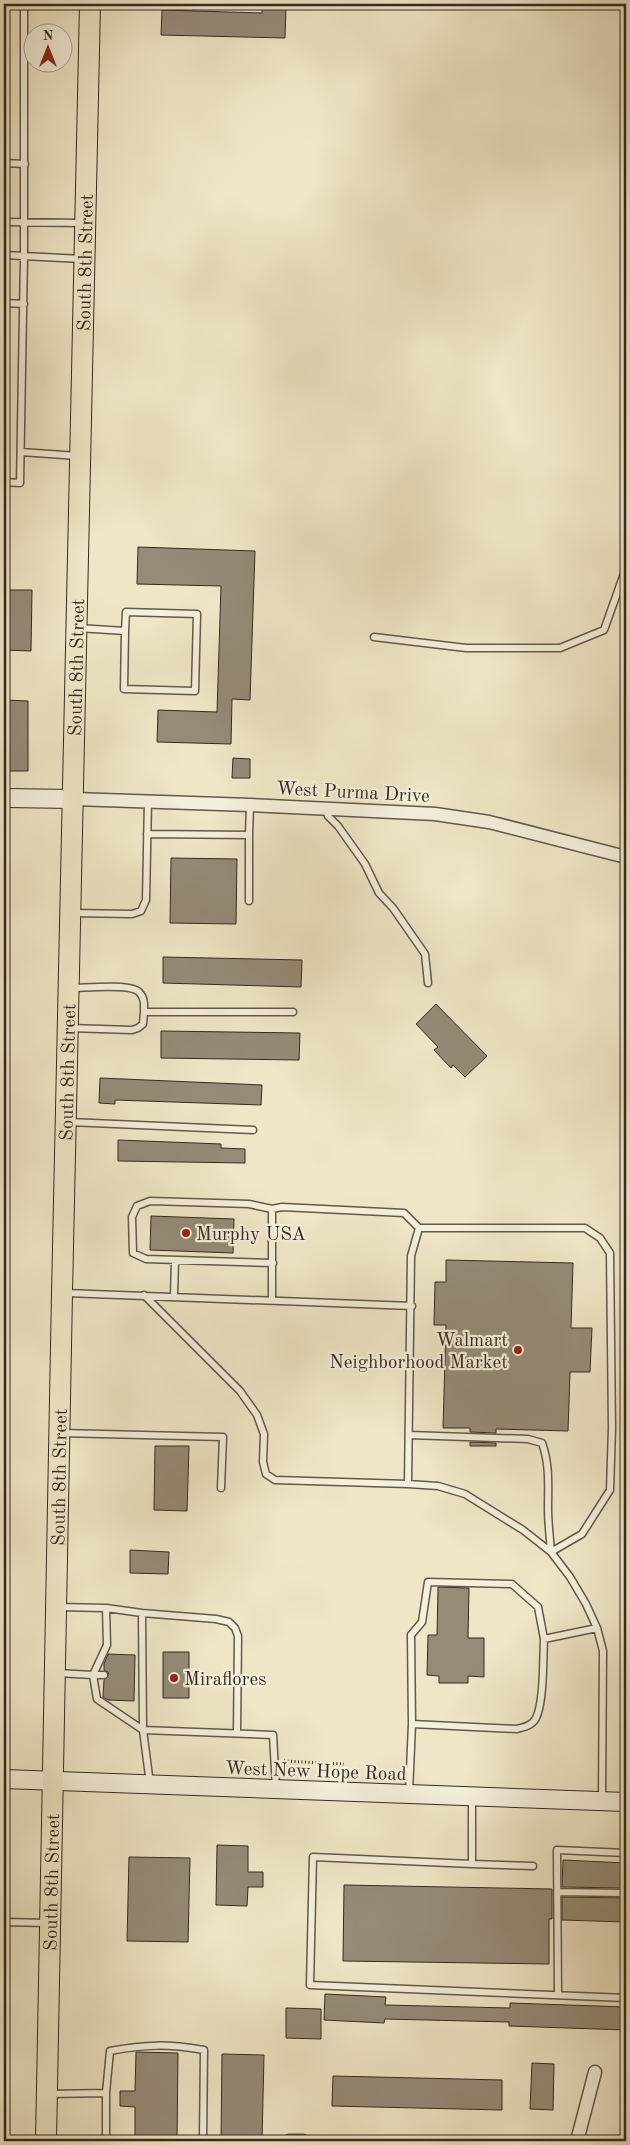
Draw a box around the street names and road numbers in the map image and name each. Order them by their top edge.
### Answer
street label: South 8th Street [76,194,98,331]
street label: South 8th Street [67,598,89,736]
street label: West Purma Drive [276,780,430,807]
street label: South 8th Street [58,1003,80,1141]
street label: South 8th Street [50,1408,72,1546]
street label: West New Hope Road [225,1760,407,1785]
street label: South 8th Street [43,1813,64,1951]

